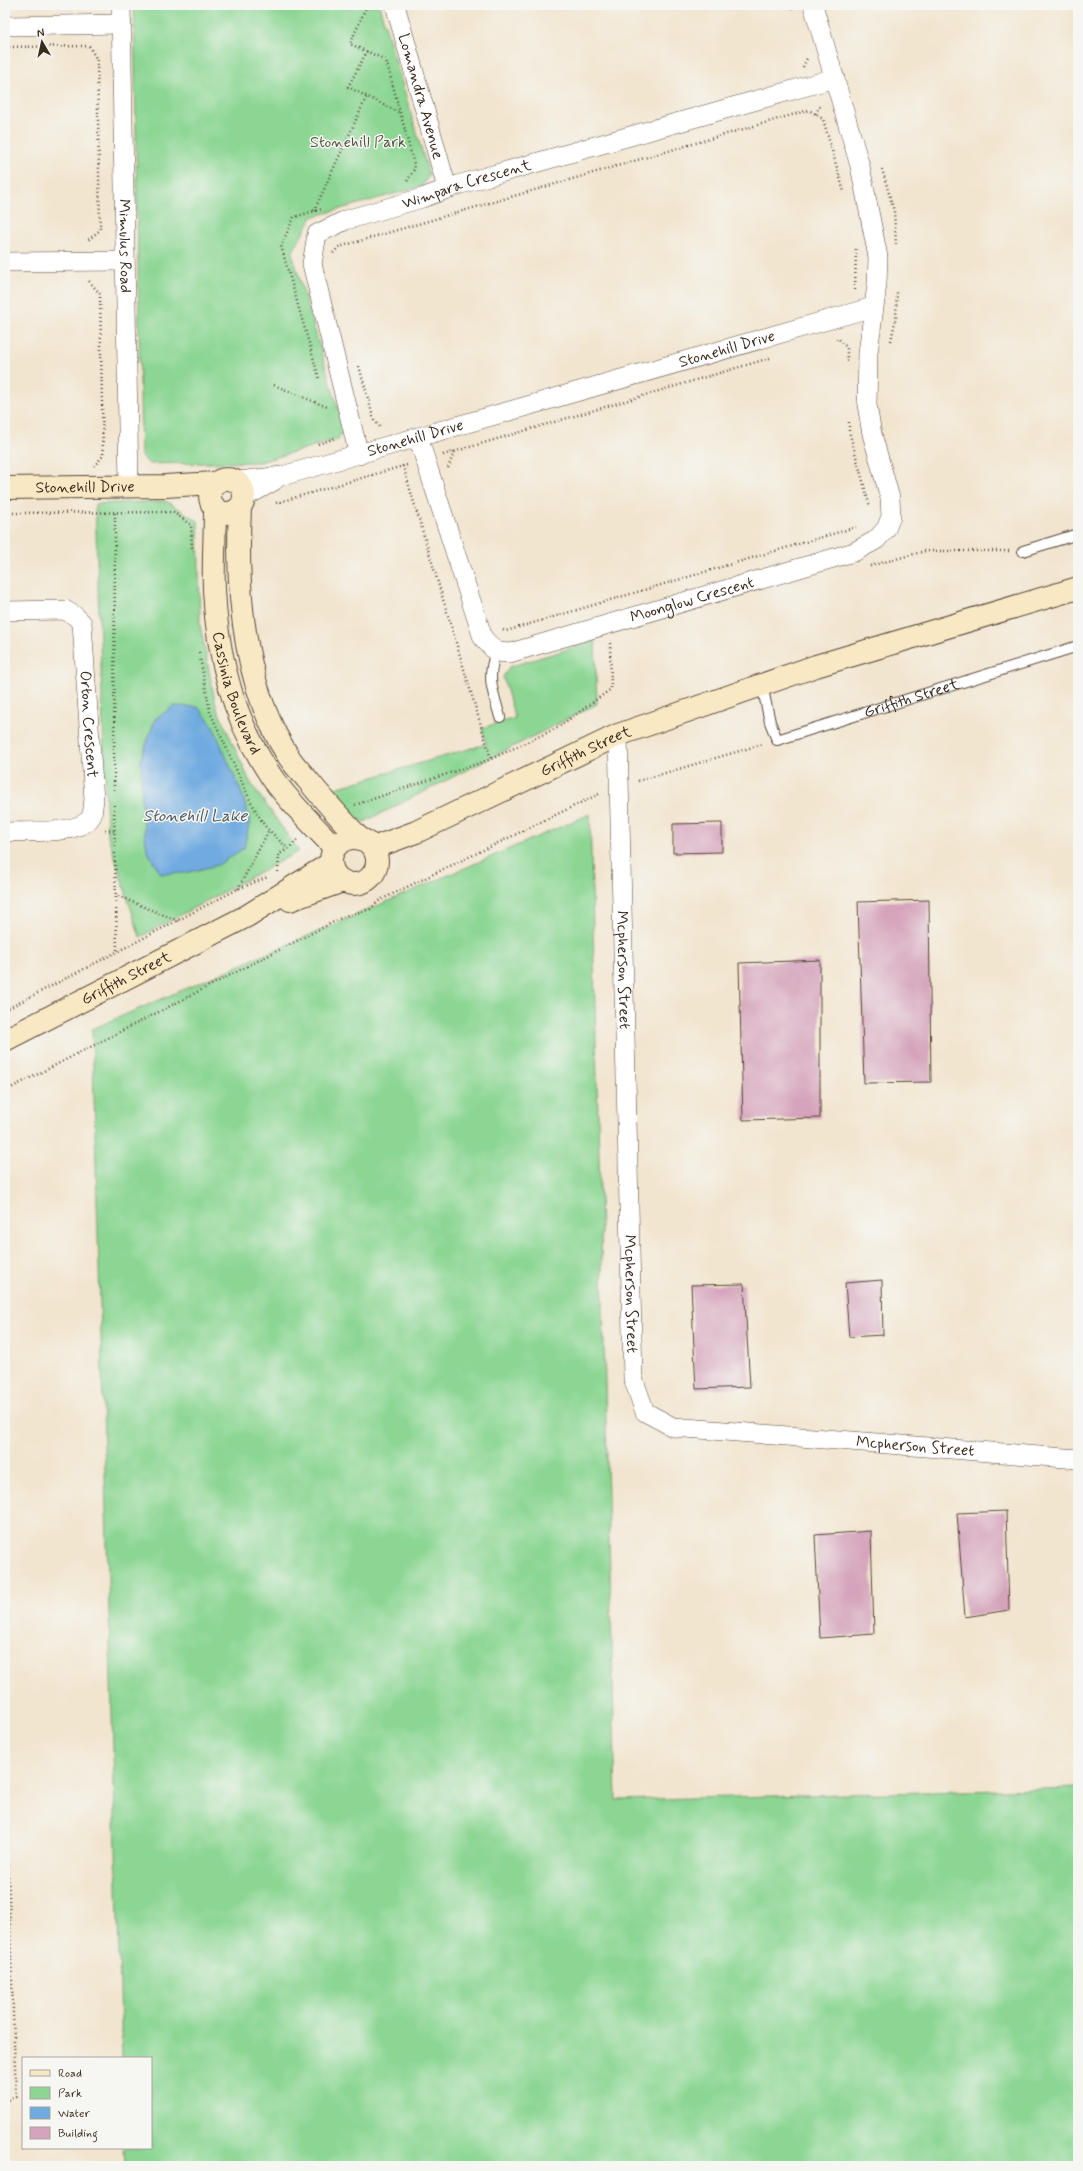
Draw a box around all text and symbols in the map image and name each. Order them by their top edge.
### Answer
north arrow [22,22,62,62]
text: N [36,26,45,41]
street label: Lomandra Avenue [393,31,449,162]
park label: Stonehill Park [310,132,406,153]
street label: Wimpara Crescent [399,154,534,214]
street label: Mimulus Road [114,199,136,293]
street label: Stonehill Drive [676,325,778,373]
street label: Stonehill Drive [365,414,466,462]
street label: Stonehill Drive [35,476,135,498]
street label: Moonglow Crescent [628,571,756,628]
street label: Cassinia Boulevard [207,630,266,758]
street label: Orton Crescent [75,670,103,779]
street label: Griffith Street [861,673,962,723]
street label: Griffith Street [537,721,635,781]
water label: Stonehill Lake [143,805,249,827]
street label: Mcpherson Street [612,910,635,1029]
street label: Griffith Street [77,946,175,1010]
street label: Mcpherson Street [619,1234,643,1353]
street label: Mcpherson Street [855,1431,975,1461]
legend [22,2057,152,2149]
text: Road [58,2066,82,2082]
text: Park [58,2086,82,2102]
text: Water [58,2106,90,2122]
text: Building [58,2126,98,2143]

